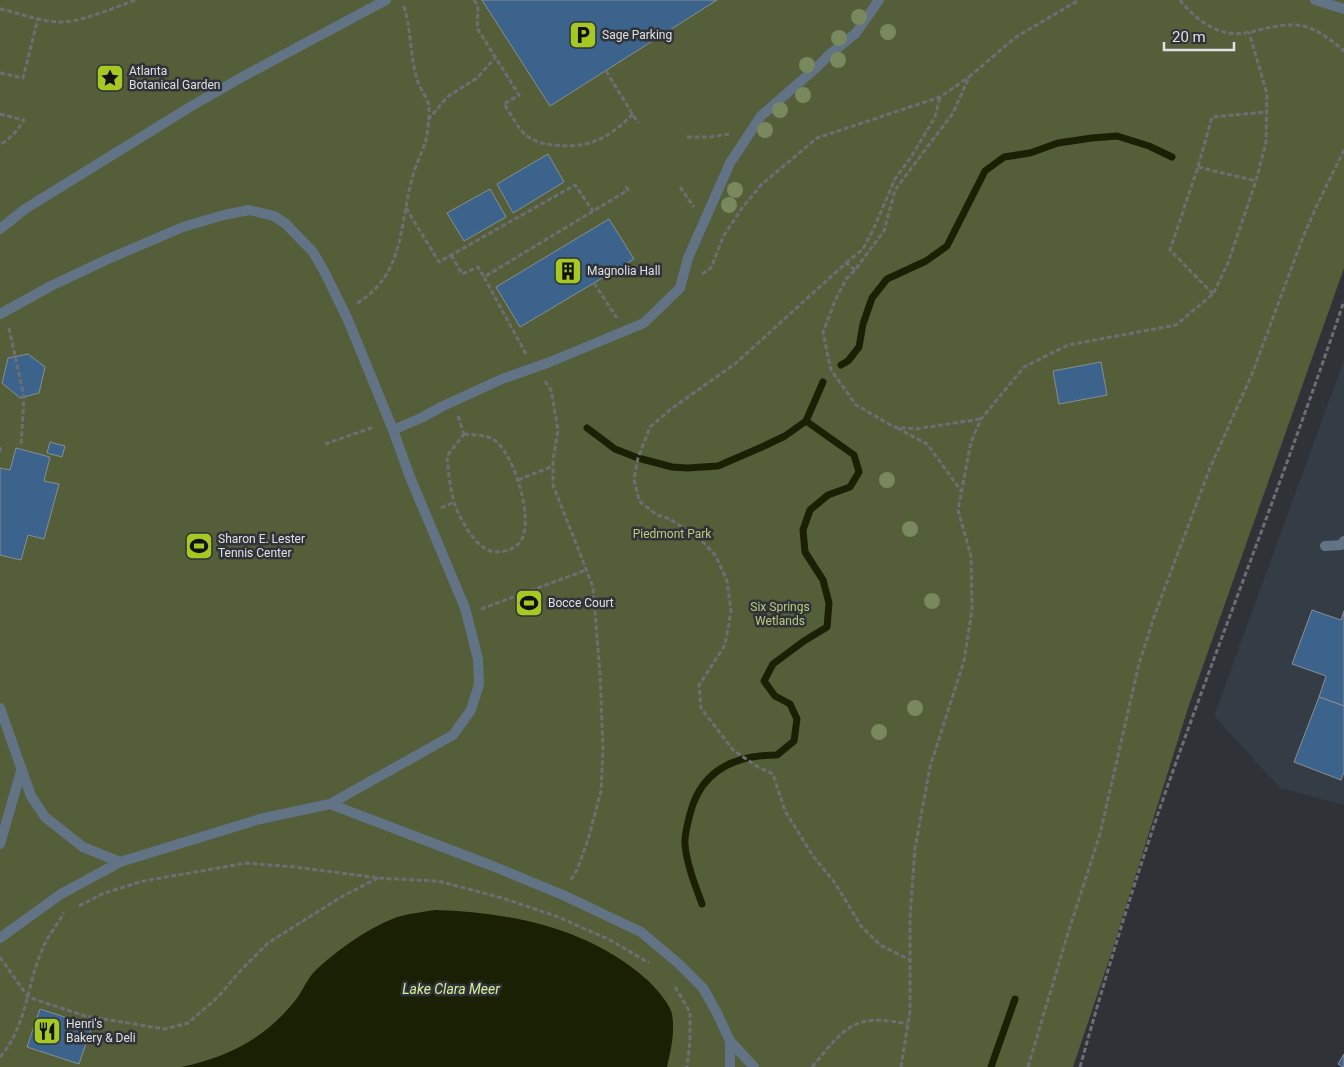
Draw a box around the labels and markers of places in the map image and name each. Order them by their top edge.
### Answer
parking icon: Sage Parking [568,20,598,50]
place label: Sage Parking [602,28,672,42]
place icon: Atlanta Botanical Garden [95,63,125,93]
place label: Atlanta Botanical Garden [129,64,220,92]
building icon: Magnolia Hall [553,256,583,286]
place label: Magnolia Hall [587,264,660,278]
sports icon: Sharon E. Lester Tennis Center [184,531,214,561]
place label: Sharon E. Lester Tennis Center [218,532,305,560]
sports icon: Bocce Court [514,588,544,618]
place label: Bocce Court [548,596,614,610]
restaurant icon: Henri's Bakery & Deli [32,1016,62,1046]
place label: Henri's Bakery & Deli [66,1017,136,1045]

